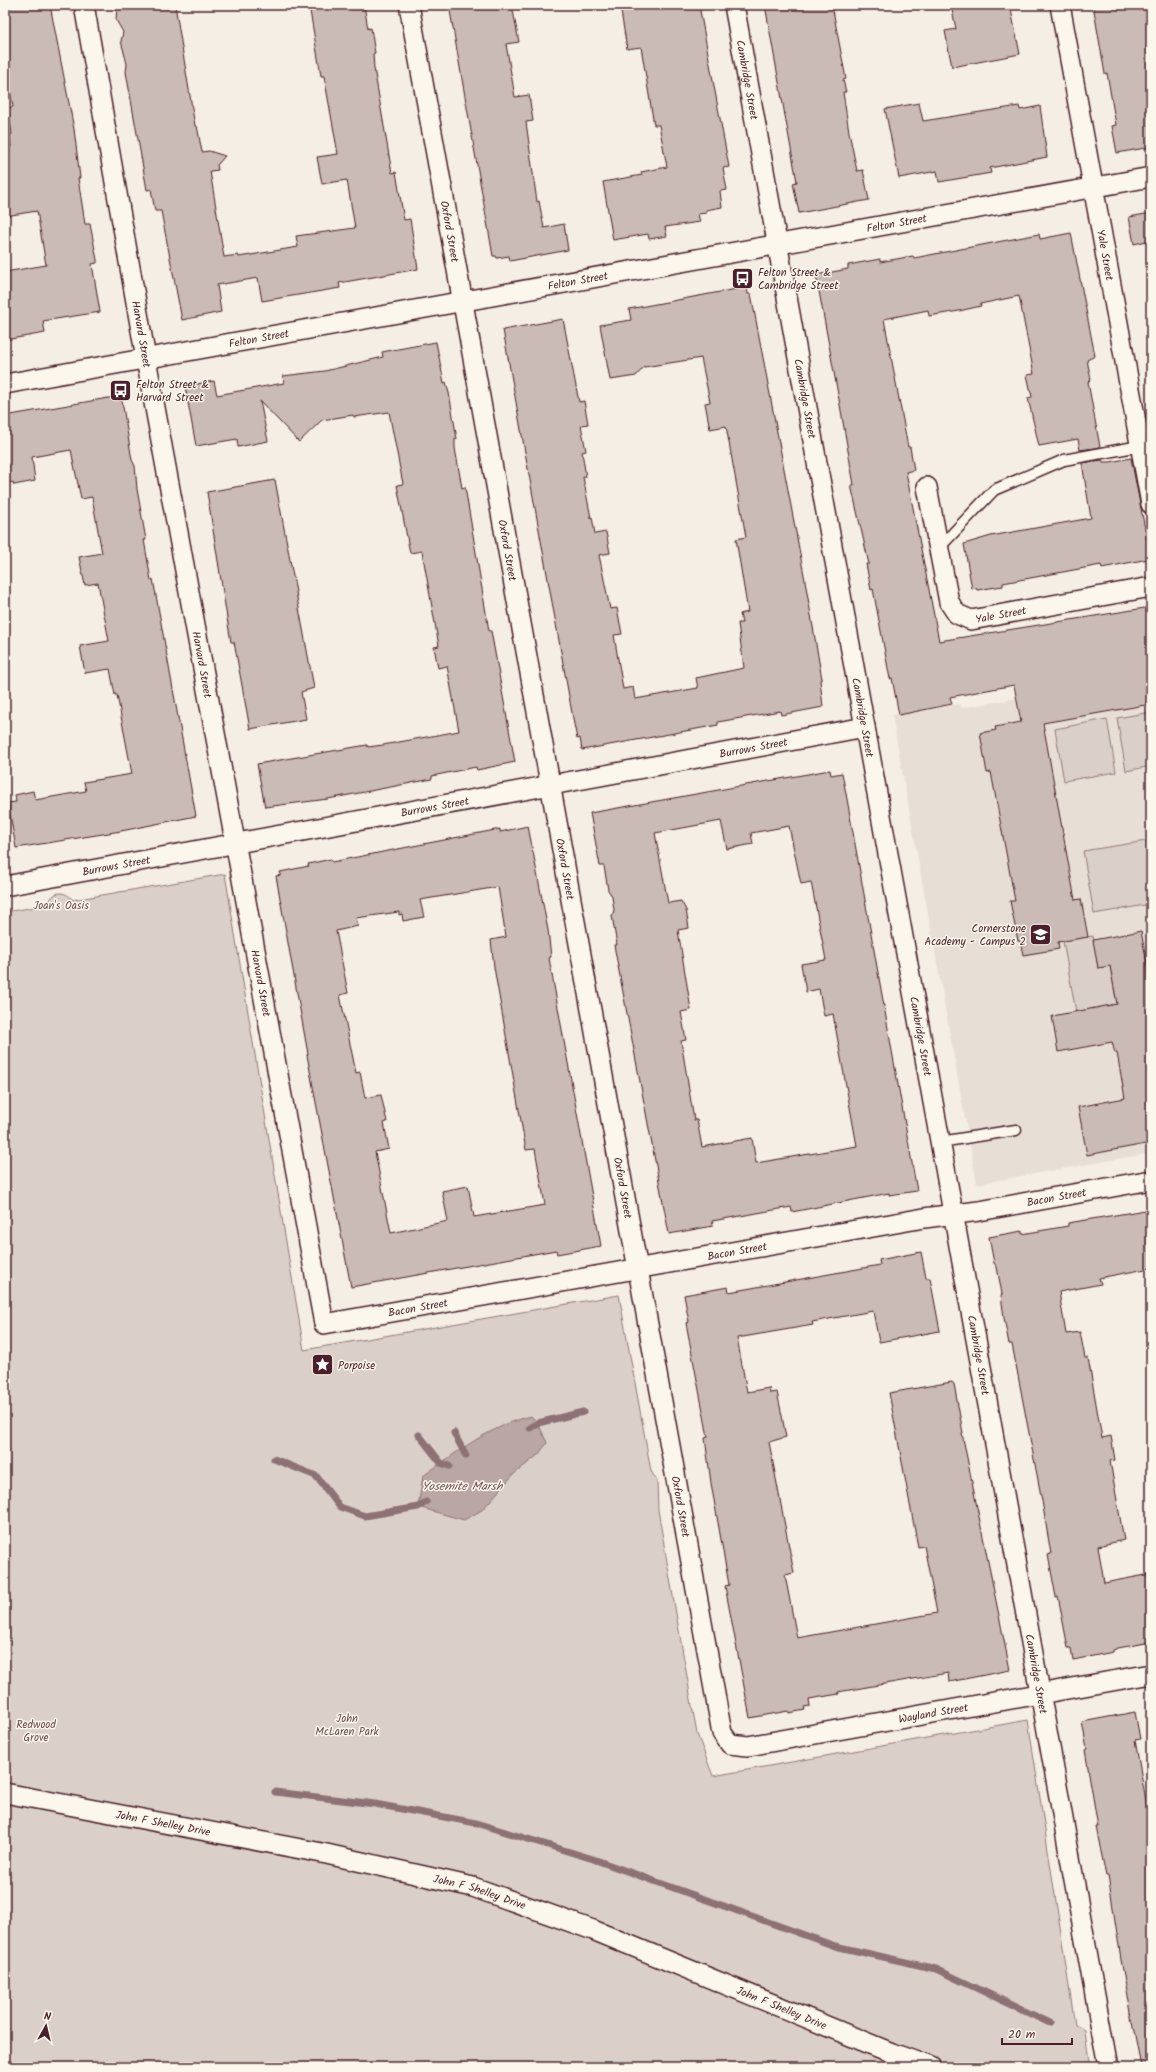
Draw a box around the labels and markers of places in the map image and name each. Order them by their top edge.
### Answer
place label: Felton Street & Cambridge Street [758,264,839,295]
bus stop icon: Felton Street & Cambridge Street [729,265,755,291]
place label: Felton Street & Harvard Street [136,376,209,407]
bus stop icon: Felton Street & Harvard Street [107,377,133,403]
place label: Cornerstone Academy - Campus 2 [924,920,1026,951]
school or university icon: Cornerstone Academy - Campus 2 [1028,921,1054,947]
place icon: Porpoise [310,1352,336,1378]
place label: Porpoise [338,1357,375,1375]

